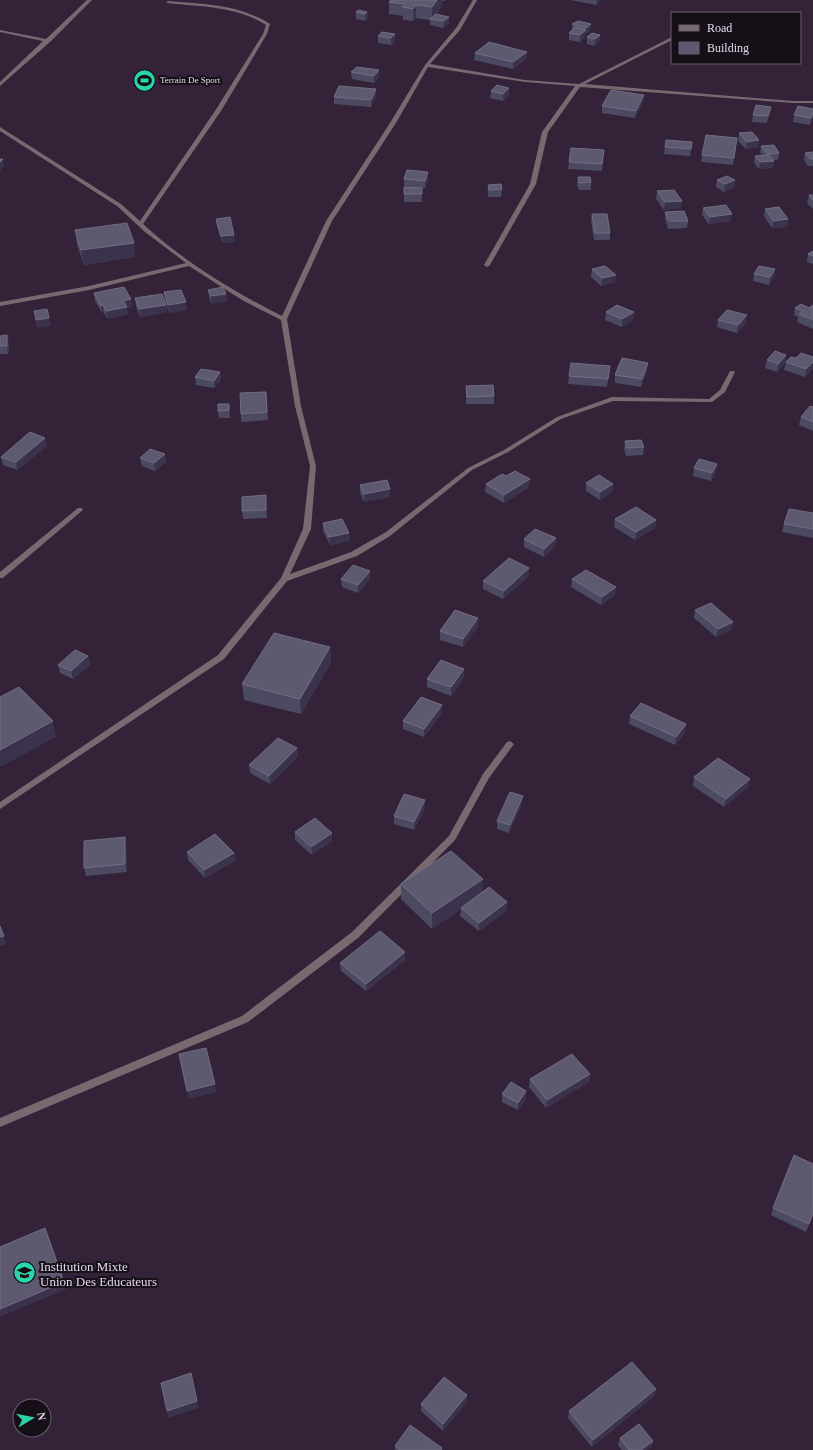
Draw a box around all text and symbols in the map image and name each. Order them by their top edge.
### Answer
legend [671,12,801,64]
text: Road [707,21,732,35]
text: Building [707,41,749,55]
sports icon: Terrain De Sport [132,67,158,93]
place label: Terrain De Sport [160,75,221,85]
place label: Institution Mixte Union Des Educateurs [40,1259,157,1289]
school or university icon: Institution Mixte Union Des Educateurs [12,1260,38,1286]
north arrow [12,1398,52,1438]
text: N [35,1411,48,1421]

